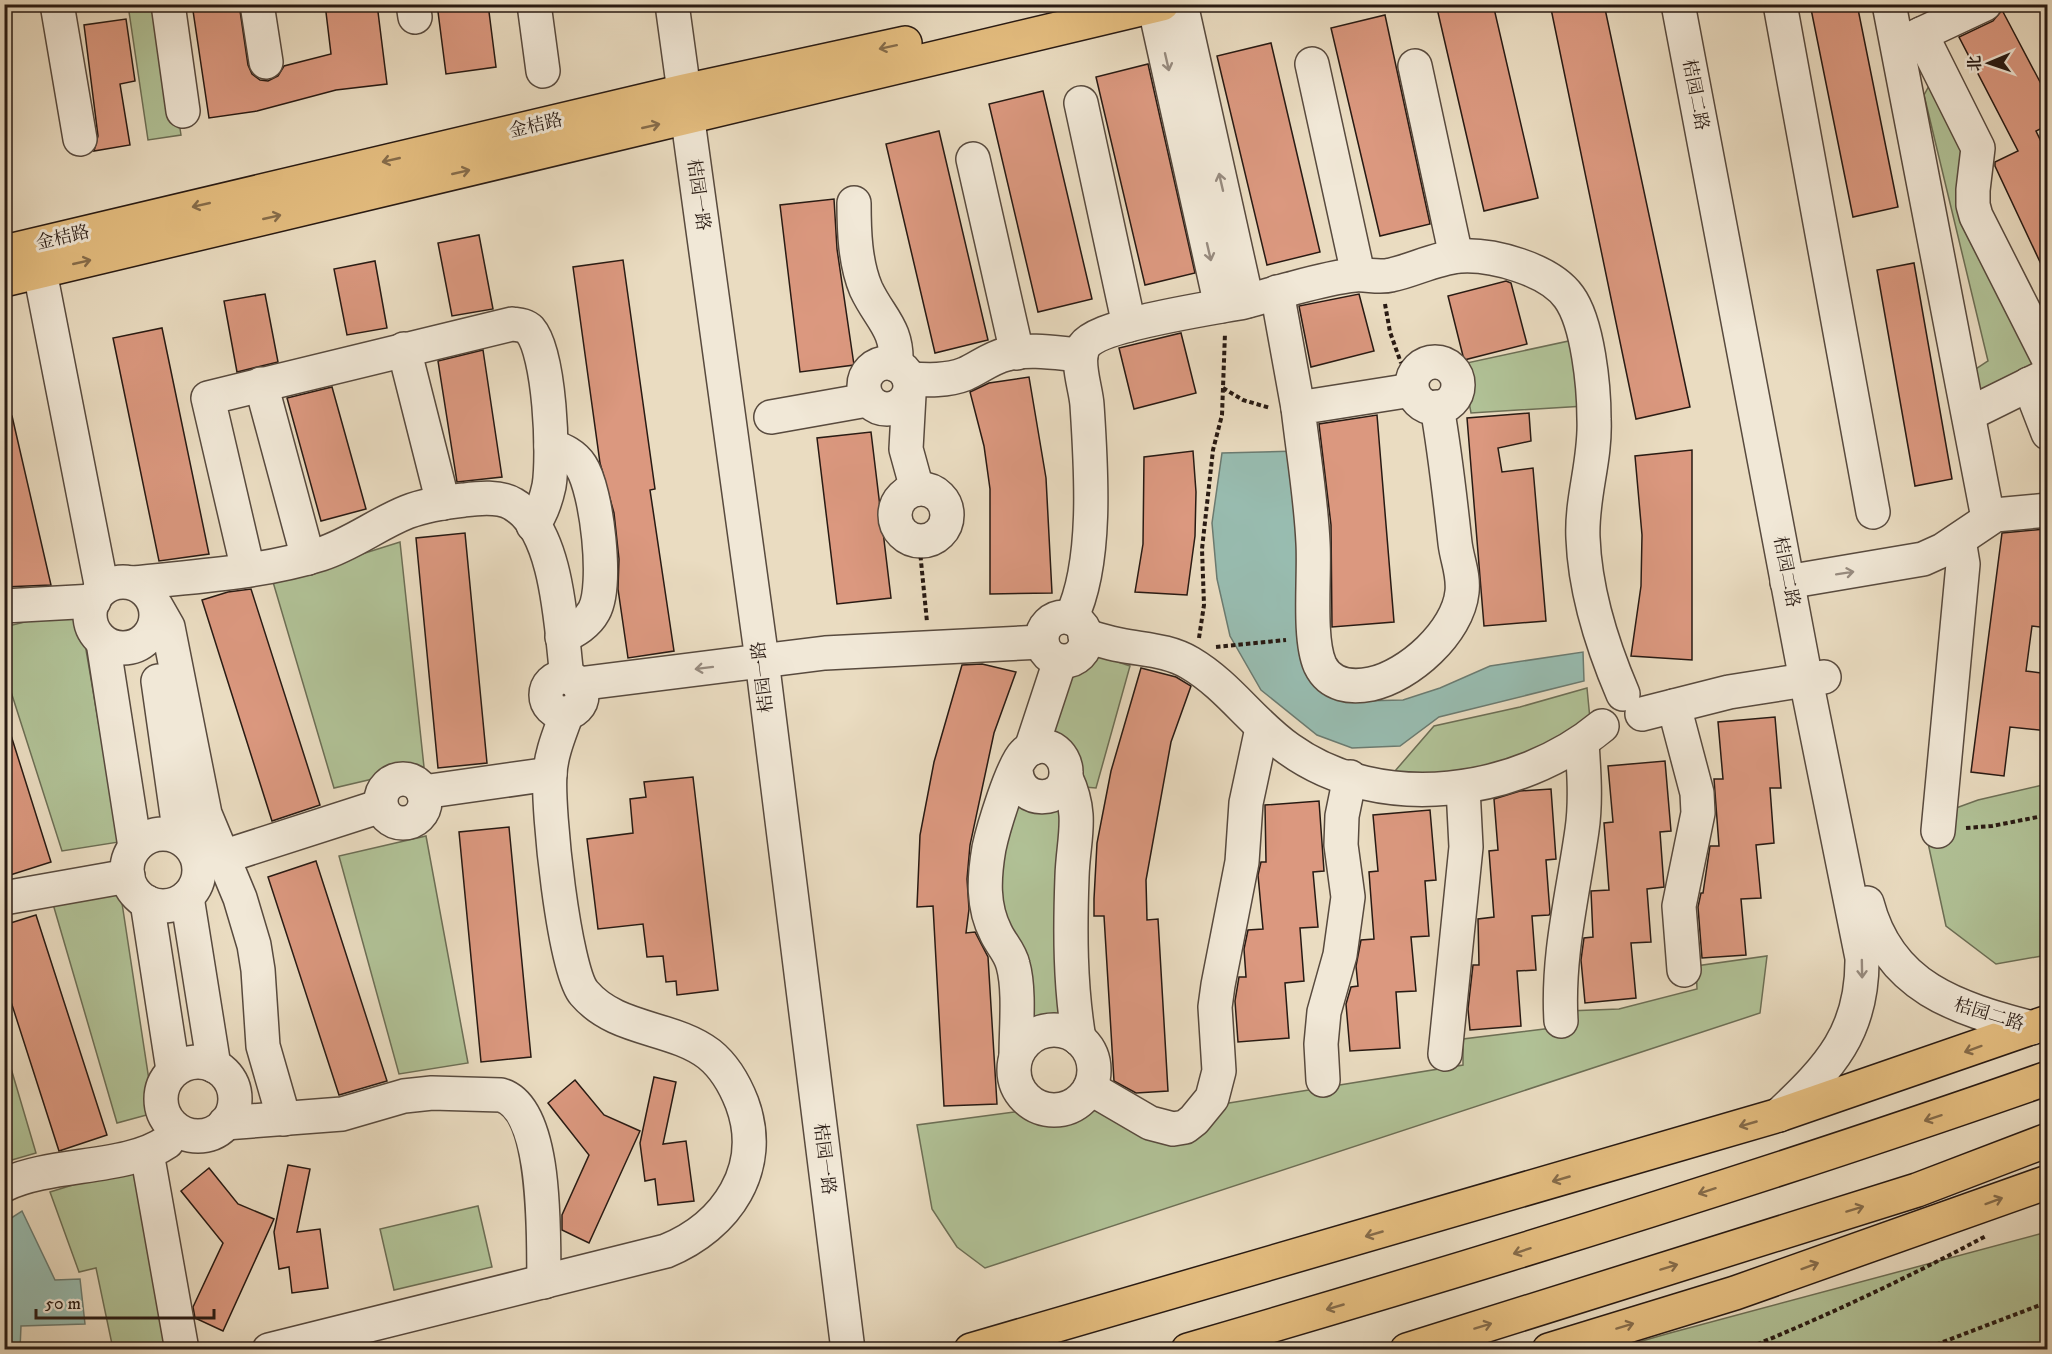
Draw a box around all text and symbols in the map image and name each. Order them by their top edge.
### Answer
north arrow [1959,33,2019,93]
one-way arrow [879,41,898,53]
one-way arrow [1162,51,1173,71]
text: 北 [1965,55,1985,72]
street label: 桔园二路 [1677,58,1713,132]
street label: 金桔路 [507,109,565,143]
one-way arrow [641,120,660,132]
one-way arrow [381,155,400,167]
street label: 桔园一路 [682,158,714,232]
one-way arrow [451,165,470,177]
one-way arrow [1215,173,1226,192]
one-way arrow [192,200,211,212]
one-way arrow [262,210,281,222]
street label: 金桔路 [34,221,92,255]
one-way arrow [1204,242,1216,261]
one-way arrow [72,256,91,267]
street label: 桔园二路 [1768,535,1804,609]
one-way arrow [1835,567,1855,578]
street label: 桔园一路 [748,640,778,714]
one-way arrow [694,662,714,673]
one-way arrow [1856,959,1868,979]
street label: 桔园二路 [1951,994,2027,1036]
one-way arrow [1964,1045,1983,1056]
one-way arrow [1924,1113,1943,1124]
one-way arrow [1739,1119,1758,1130]
street label: 桔园一路 [809,1122,839,1196]
one-way arrow [1552,1174,1571,1185]
one-way arrow [1698,1186,1717,1197]
one-way arrow [1984,1195,2003,1206]
one-way arrow [1845,1203,1864,1214]
one-way arrow [1365,1229,1384,1240]
one-way arrow [1513,1246,1532,1257]
one-way arrow [1801,1260,1819,1271]
one-way arrow [1659,1261,1678,1272]
scale bar [36,1282,214,1320]
text: 50 m [45,1293,81,1315]
one-way arrow [1326,1302,1345,1313]
one-way arrow [1473,1320,1492,1331]
one-way arrow [1615,1320,1634,1331]

